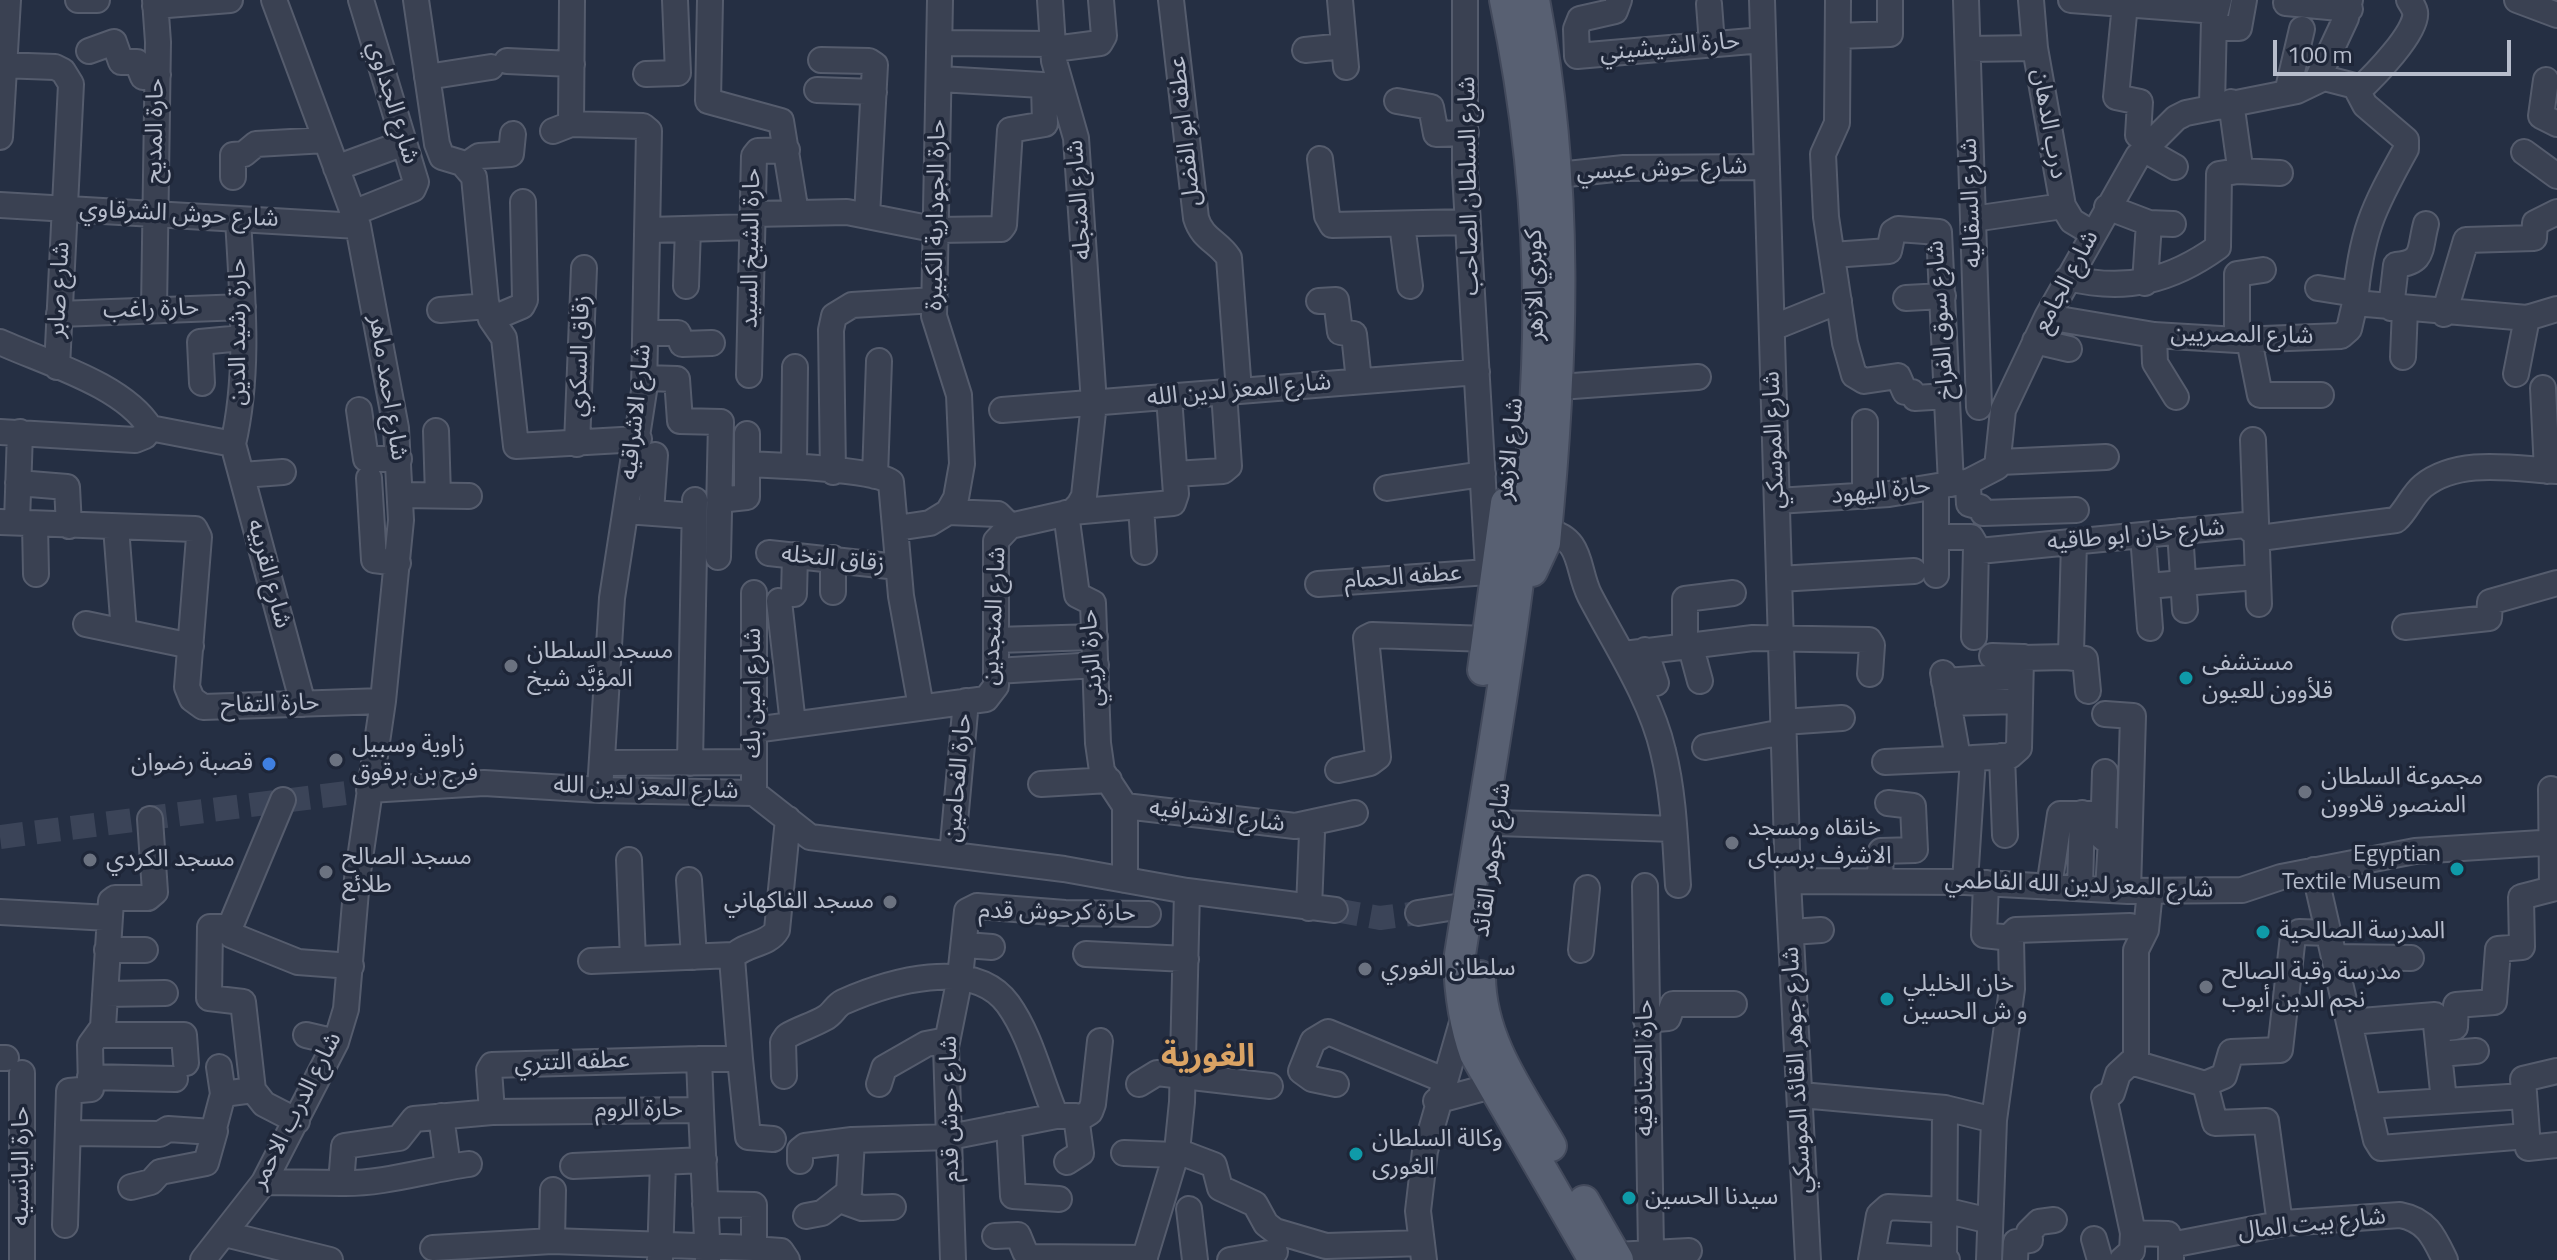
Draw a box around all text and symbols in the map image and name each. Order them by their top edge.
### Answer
scale bar [2277,24,2515,74]
street label: حارة الشيشيني [1599,28,1741,68]
text: 100 m [2287,36,2353,72]
street label: شارع الجداوي [360,38,424,168]
street label: عطفه ابو الفضل [1164,54,1208,208]
street label: درب الدهان [2024,67,2072,181]
street label: شارع السلطان الصاحب [1454,76,1486,296]
street label: حارة المديح [141,78,171,184]
street label: حارة الجودارية الكبيرة [921,119,953,311]
street label: شارع السقاليه [1955,137,1989,269]
street label: شارع المنجله [1061,139,1099,261]
street label: شارع حوش عيسي [1576,153,1748,187]
street label: حارة الشيخ السيد [736,168,768,328]
street label: شارع حوش الشرقاوي [79,195,279,235]
street label: شارع الجامع [2028,226,2106,338]
street label: كوبري الازهر [1521,229,1551,341]
street label: شارع سوق الفراخ [1922,239,1962,401]
street label: شارع صابر [43,241,77,339]
street label: حارة رشيد الدين [225,258,253,406]
street label: حارة راغب [102,294,200,326]
street label: زقاق السكري [564,295,598,417]
street label: شارع احمد ماهر [361,313,413,463]
street label: شارع المصريين [2170,320,2314,352]
street label: شارع الاشراقيه [616,343,658,481]
street label: شارع المعز لدين الله [1146,369,1332,413]
street label: شارع الموسكي [1758,371,1792,509]
street label: شارع الازهر [1491,396,1531,502]
street label: حارة اليهود [1830,472,1932,512]
street label: شارع خان ابو طاقيه [2046,514,2226,558]
street label: شارع القربيه [240,516,296,632]
street label: زقاق النخله [780,540,886,580]
street label: شارع المنجدين [977,546,1013,686]
street label: عطفه الحمام [1343,560,1463,596]
street label: حارة الزيني [1075,608,1111,708]
street label: شارع امين بك [740,628,768,758]
place label: مسجد السلطان المؤيَّد شيخ [527,638,673,694]
place label: مستشفى قلأوون للعيون [2202,650,2333,706]
marker: مسجد السلطان المؤيَّد شيخ [502,657,520,675]
marker: مستشفى قلأوون للعيون [2177,669,2195,687]
street label: حارة التفاح [220,689,320,721]
street label: حارة الفحامين [939,712,979,844]
place label: زاوية وسبيل فرج بن برقوق [352,732,478,788]
place label: قصبة رضوان [131,750,253,778]
marker: زاوية وسبيل فرج بن برقوق [327,751,345,769]
marker: قصبة رضوان [260,755,278,773]
place label: مجموعة السلطان المنصور قلاوون [2321,764,2483,820]
street label: شارع المعز لدين الله [553,771,739,807]
street label: شارع جوهر القائد [1468,781,1518,939]
marker: مجموعة السلطان المنصور قلاوون [2296,783,2314,801]
street label: شارع الاشرافيه [1147,794,1287,840]
place label: خانقاه ومسجد الاشرف برسباى [1748,815,1892,871]
marker: خانقاه ومسجد الاشرف برسباى [1723,834,1741,852]
place label: Egyptian Textile Museum [2282,841,2441,897]
place label: مسجد الصالح طلائع [342,844,472,900]
place label: مسجد الكردي [106,846,235,874]
marker: مسجد الكردي [81,851,99,869]
marker: Egyptian Textile Museum [2448,860,2466,878]
marker: مسجد الصالح طلائع [317,863,335,881]
street label: شارع المعز لدين الله الفاطمي [1944,867,2214,905]
place label: مسجد الفاكهاني [724,888,874,916]
marker: مسجد الفاكهاني [881,893,899,911]
street label: حارة كرحوش قدم [978,897,1136,929]
place label: المدرسة الصالحية [2279,918,2445,946]
marker: المدرسة الصالحية [2254,923,2272,941]
street label: شارع جوهر القائد الموسكي [1777,946,1819,1194]
place label: سلطان الغوري [1381,955,1516,983]
place label: مدرسة وقبة الصالح نجم الدين أيوب [2222,959,2401,1015]
marker: سلطان الغوري [1356,960,1374,978]
place label: خان الخليلي و ش الحسين [1903,971,2027,1027]
marker: مدرسة وقبة الصالح نجم الدين أيوب [2197,978,2215,996]
marker: خان الخليلي و ش الحسين [1878,990,1896,1008]
street label: حارة الصنادقيه [1632,1000,1660,1136]
street label: شارع الدرب الاحمر [245,1028,349,1194]
street label: شارع حوش قدم [935,1035,967,1183]
district label: الغورية [1161,1039,1255,1077]
street label: عطفه التتري [514,1047,630,1079]
street label: حارة الروم [595,1096,683,1124]
street label: حارة اليانسيه [8,1106,36,1226]
place label: وكالة السلطان الغورى [1372,1126,1503,1182]
marker: وكالة السلطان الغورى [1347,1145,1365,1163]
place label: سيدنا الحسين [1645,1184,1778,1212]
marker: سيدنا الحسين [1620,1189,1638,1207]
street label: شارع بيت المال [2237,1203,2387,1247]

